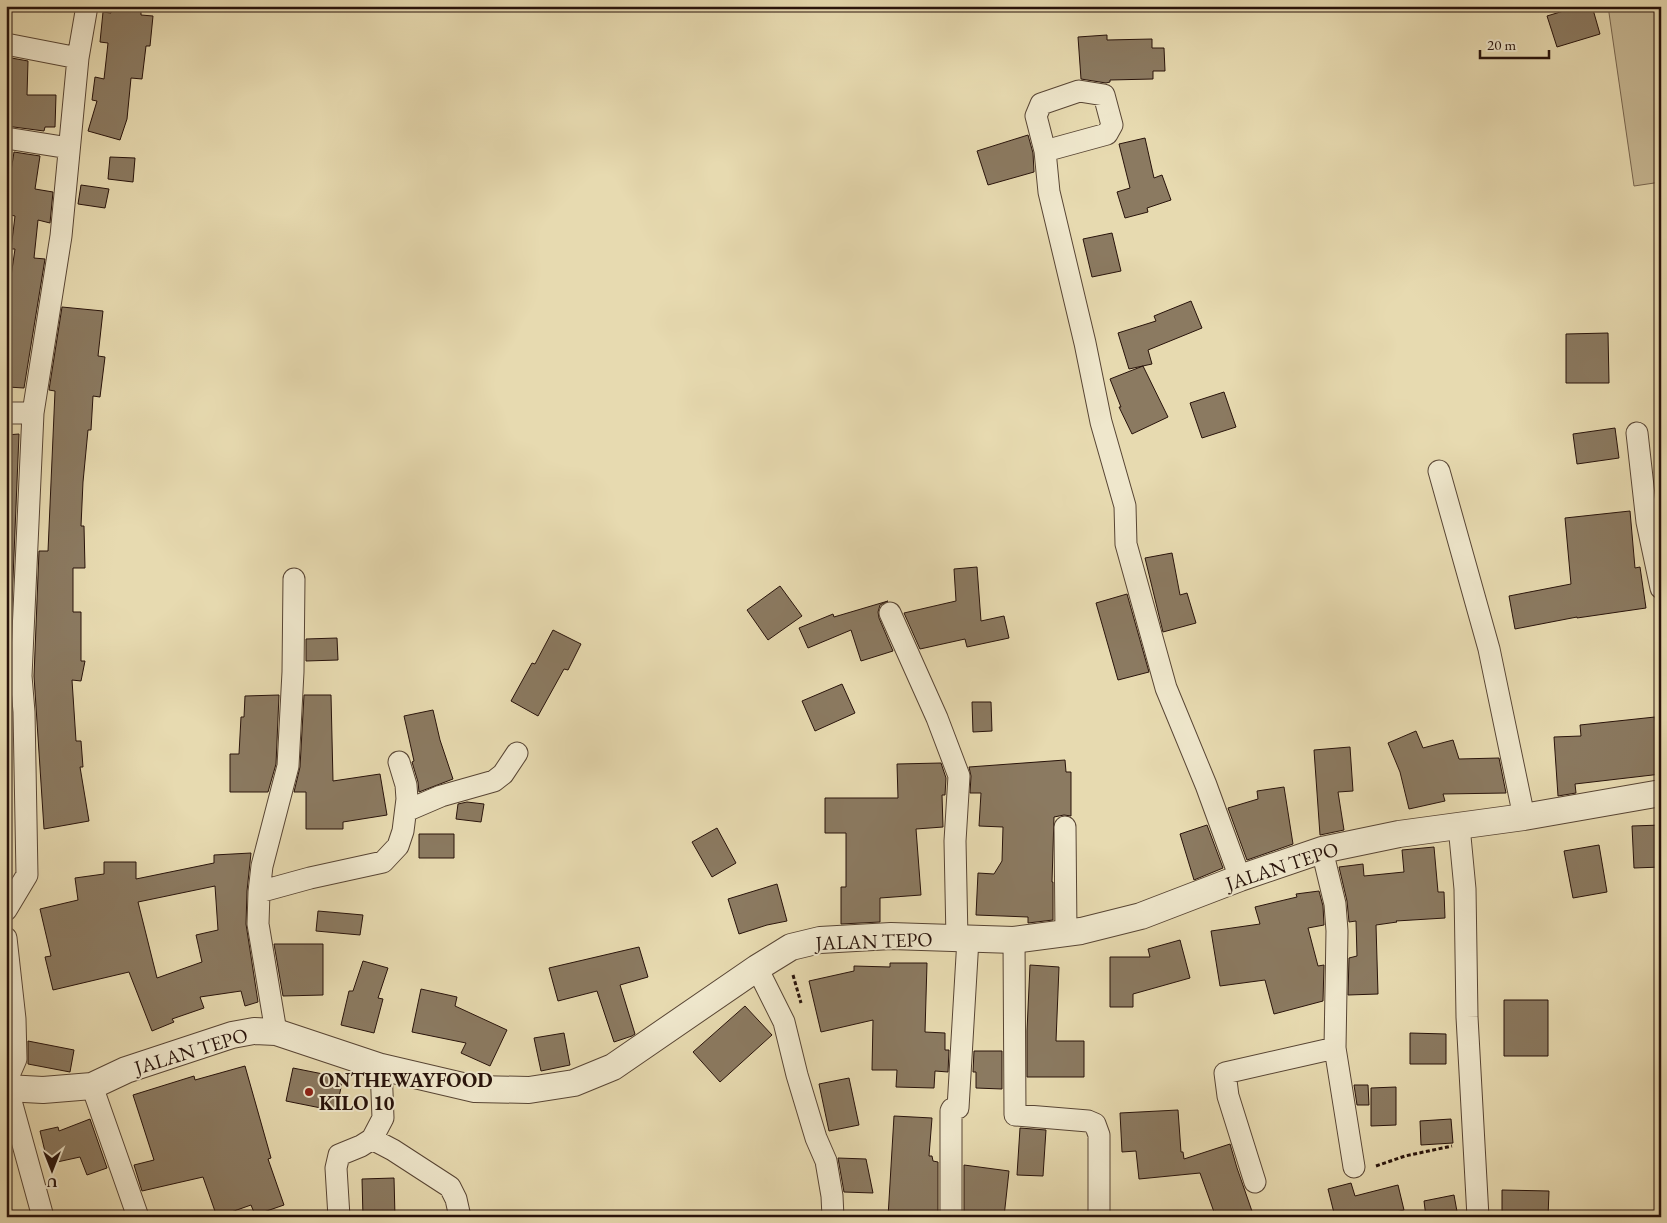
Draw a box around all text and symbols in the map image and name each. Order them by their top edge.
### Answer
scale bar [1480,28,1548,60]
text: 20 m [1487,35,1516,54]
street label: JALAN TEPO [1220,836,1342,897]
street label: JALAN TEPO [813,926,933,956]
street label: JALAN TEPO [129,1021,251,1081]
place label: ONTHEWAYFOOD KILO 10 [319,1067,492,1116]
marker: ONTHEWAYFOOD KILO 10 [303,1086,315,1098]
north arrow [28,1146,78,1196]
text: U [46,1174,57,1192]

